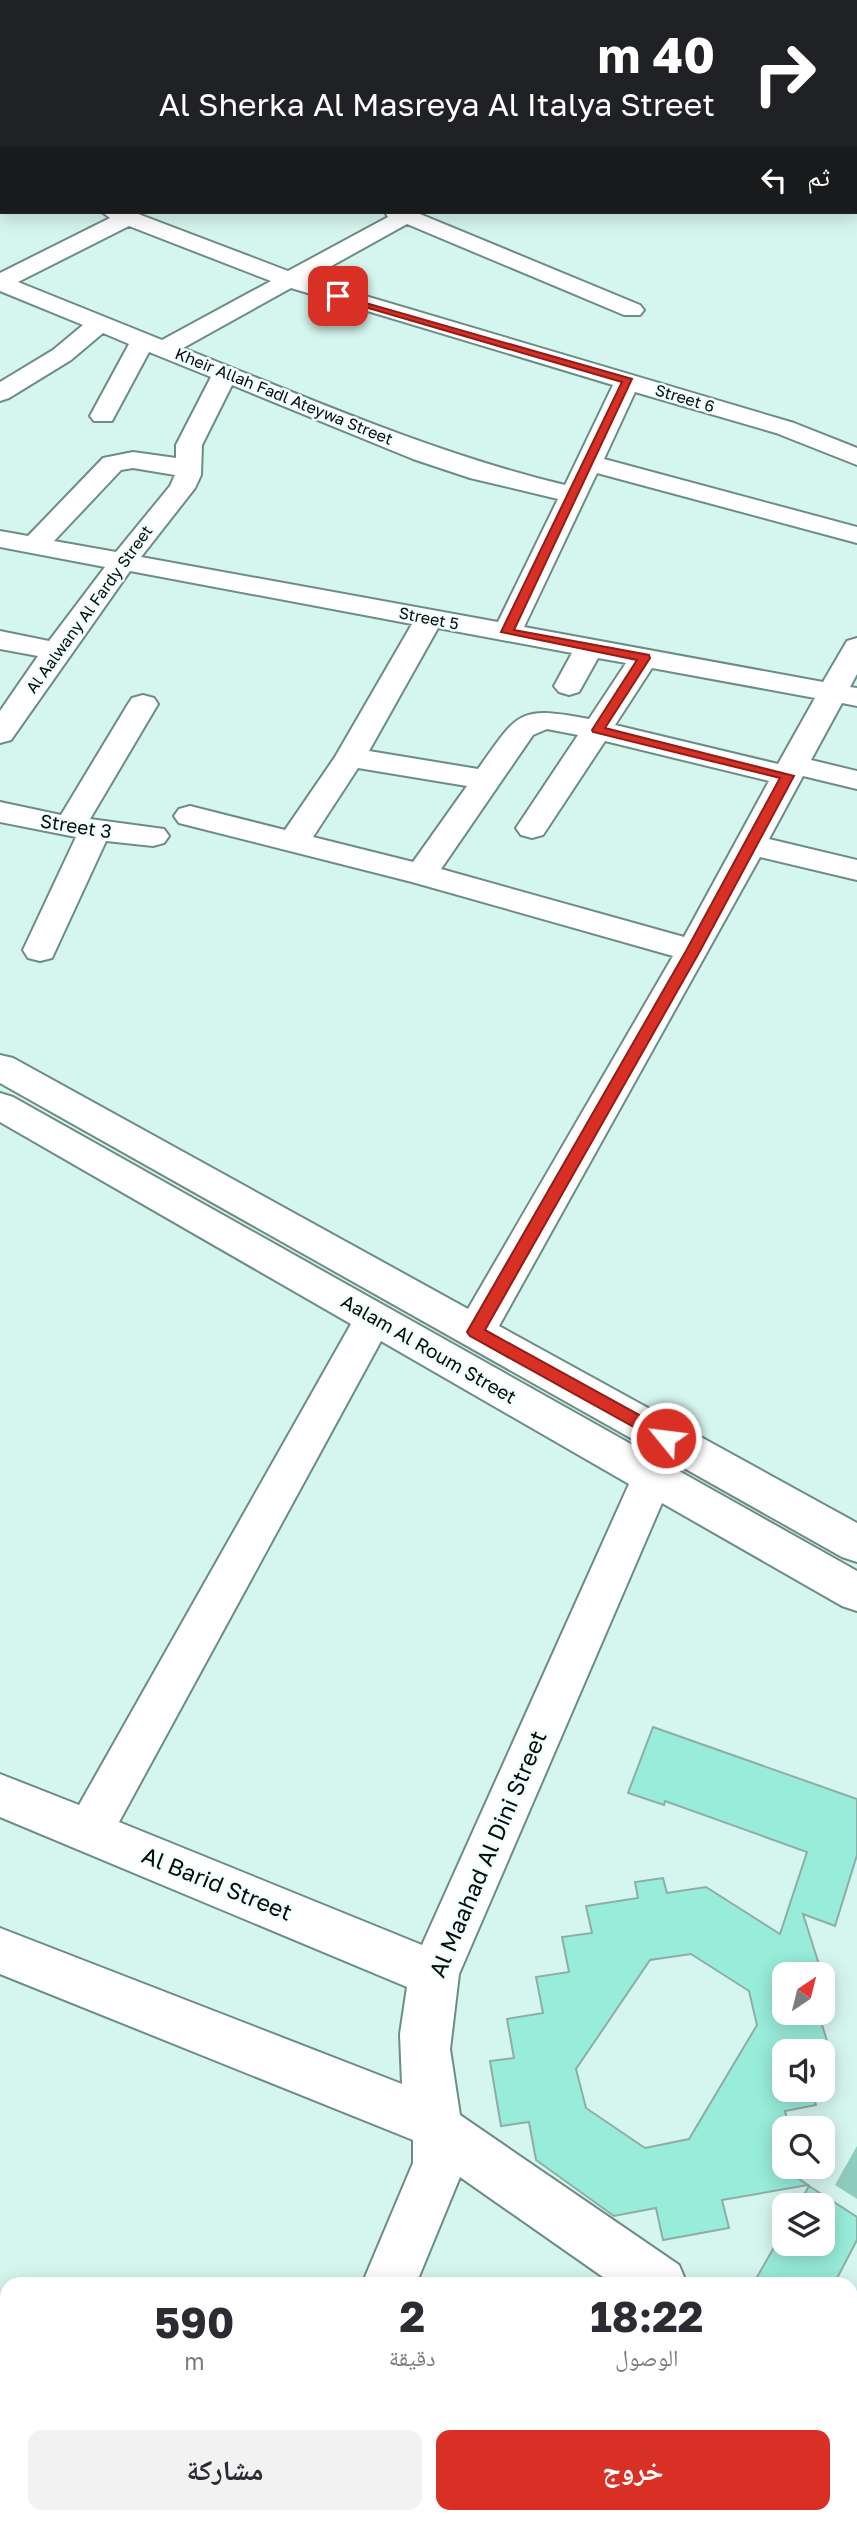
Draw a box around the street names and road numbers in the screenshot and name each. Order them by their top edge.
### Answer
street label: Kheir Allah Fadl Ateywa Street [172,343,396,449]
street label: Street 6 [653,380,717,416]
street label: Al Aalwany Al Fardy Street [21,521,157,697]
street label: Street 5 [397,602,461,634]
street label: Street 3 [39,809,113,843]
street label: Aalam Al Roum Street [338,1289,521,1408]
street label: Al Maahad Al Dini Street [422,1726,552,1981]
street label: Al Barid Street [138,1840,297,1926]

